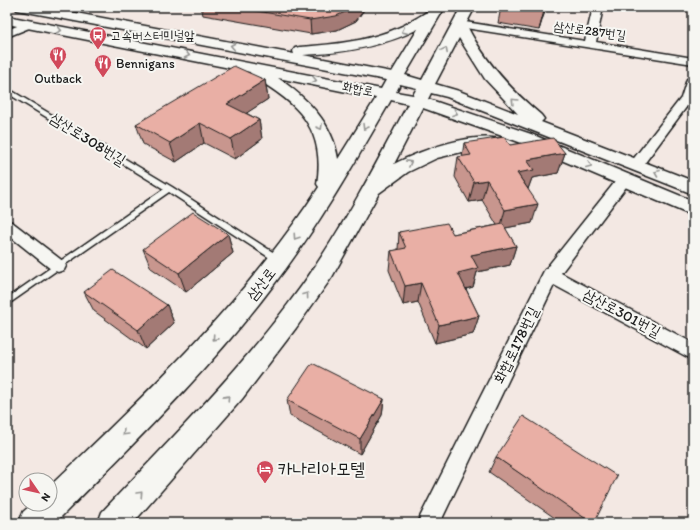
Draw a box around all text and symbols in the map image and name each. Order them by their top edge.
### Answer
street label: 삼산로287번길 [553,18,627,43]
one-way arrow [56,25,62,34]
bus stop icon: 고속버스터미널앞 [88,25,108,50]
one-way arrow [400,26,408,34]
place label: 고속버스터미널앞 [111,28,195,43]
one-way arrow [230,43,236,51]
restaurant icon: Outback [48,45,68,70]
one-way arrow [440,47,448,55]
one-way arrow [183,50,190,58]
restaurant icon: Bennigans [93,53,113,78]
place label: Bennigans [116,56,175,71]
place label: Outback [34,71,82,86]
one-way arrow [311,75,317,83]
street label: 화합로 [341,78,375,99]
one-way arrow [511,98,519,106]
one-way arrow [451,108,458,117]
street label: 삼산로308번길 [47,109,129,169]
one-way arrow [315,123,322,130]
one-way arrow [362,123,369,130]
one-way arrow [585,160,593,168]
one-way arrow [405,161,412,168]
one-way arrow [653,170,661,178]
one-way arrow [293,233,301,240]
street label: 삼산로 [243,264,279,304]
street label: 삼산로301번길 [580,285,664,341]
one-way arrow [302,293,309,300]
street label: 화합로178번길 [490,304,542,386]
one-way arrow [212,334,219,341]
one-way arrow [222,395,229,402]
one-way arrow [122,428,130,436]
place label: 카나리아모텔 [278,458,365,480]
hotel icon: 카나리아모텔 [255,459,275,484]
north arrow [18,472,58,512]
text: N [38,491,53,504]
one-way arrow [135,492,142,499]

